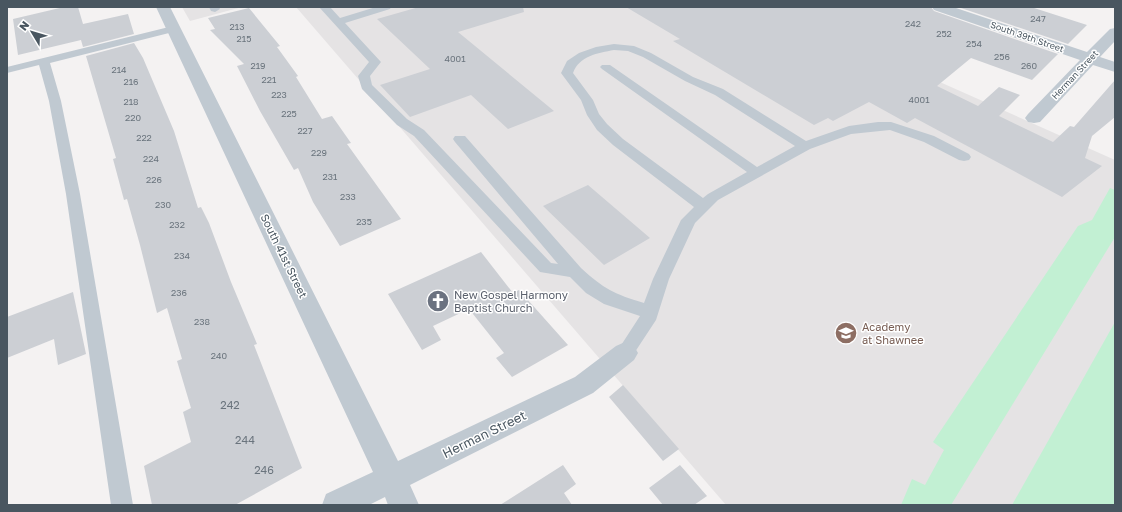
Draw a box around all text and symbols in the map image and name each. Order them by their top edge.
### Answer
north arrow [12,12,52,52]
house number: 247 [1030,13,1046,24]
text: N [16,18,31,33]
house number: 242 [905,18,921,29]
street label: South 39th Street [989,19,1066,54]
house number: 213 [230,21,244,32]
house number: 252 [936,28,952,39]
house number: 215 [237,33,251,44]
house number: 254 [966,38,982,49]
street label: Herman Street [1049,48,1100,101]
house number: 256 [994,51,1010,62]
house number: 4001 [444,53,466,64]
house number: 219 [250,60,266,71]
house number: 260 [1021,60,1038,71]
house number: 214 [111,64,127,75]
house number: 221 [262,74,277,85]
house number: 216 [123,76,139,87]
house number: 223 [271,89,287,100]
house number: 4001 [908,94,930,105]
house number: 218 [123,96,139,107]
house number: 225 [281,108,297,119]
house number: 220 [125,112,141,123]
house number: 227 [297,125,313,136]
house number: 222 [136,132,152,143]
house number: 229 [311,147,327,158]
house number: 224 [143,153,159,164]
house number: 231 [323,171,338,182]
house number: 226 [146,174,162,185]
house number: 233 [340,191,356,202]
house number: 230 [155,199,171,210]
street label: South 41st Street [258,212,310,300]
house number: 235 [356,216,372,227]
house number: 232 [169,219,185,230]
house number: 234 [174,250,190,261]
house number: 236 [171,287,187,298]
church icon: New Gospel Harmony Baptist Church [425,288,451,314]
place label: New Gospel Harmony Baptist Church [454,288,568,314]
house number: 238 [194,316,210,327]
school or university icon: Academy at Shawnee [833,320,859,346]
place label: Academy at Shawnee [862,320,924,346]
house number: 240 [211,350,228,361]
house number: 242 [220,398,240,411]
street label: Herman Street [440,407,528,461]
house number: 244 [235,433,255,446]
house number: 246 [254,463,274,476]

